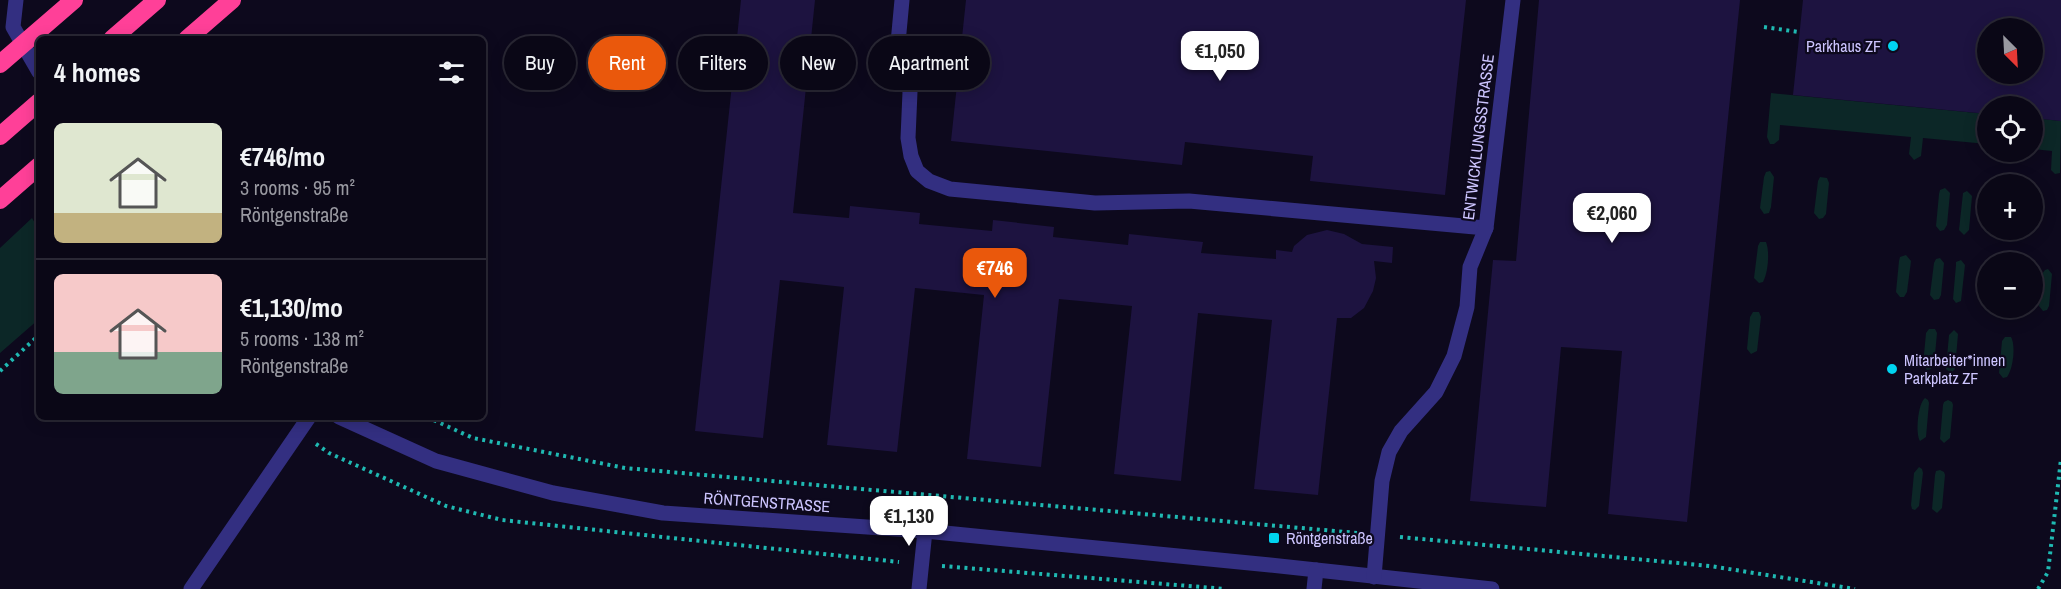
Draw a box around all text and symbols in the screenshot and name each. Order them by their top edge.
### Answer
north arrow [1977,18,2043,84]
map controls [1977,18,2043,318]
pin: €1,050 [1171,31,1269,82]
place label: Parkhaus ZF [1806,35,1881,57]
chip: Buy [504,36,576,90]
chip: Rent [588,36,666,90]
chip: Filters [678,36,768,90]
chip: New [780,36,856,90]
chip: Apartment [868,36,990,90]
text: €1,050 [1195,37,1245,64]
marker: Parkhaus ZF [1886,39,1900,53]
street label: ENTWICKLUNGSSTRASSE [1457,53,1499,221]
text: 4 homes [54,55,141,90]
icon: filters [435,56,468,89]
button: locate [1977,96,2043,162]
text: €746/mo [240,139,325,174]
icon: home [102,147,174,219]
text: 3 rooms · 95 m² [240,174,355,201]
button: + [1977,174,2043,240]
pin: €2,060 [1563,193,1661,244]
text: €2,060 [1587,199,1637,226]
text: Röntgenstraße [240,201,348,228]
pin: €746 [959,248,1031,299]
button: − [1977,252,2043,318]
text: €746 [977,254,1013,281]
text: €1,130/mo [240,290,343,325]
icon: home [102,298,174,370]
text: 5 rooms · 138 m² [240,325,364,352]
place label: Mitarbeiter*innen Parkplatz ZF [1904,349,2005,389]
text: Röntgenstraße [240,352,348,379]
marker: Mitarbeiter*innen Parkplatz ZF [1885,362,1899,376]
street label: RÖNTGENSTRASSE [703,487,831,517]
pin: €1,130 [860,496,958,547]
text: €1,130 [884,502,934,529]
place label: Röntgenstraße [1286,527,1373,549]
marker: Röntgenstraße [1267,531,1281,545]

